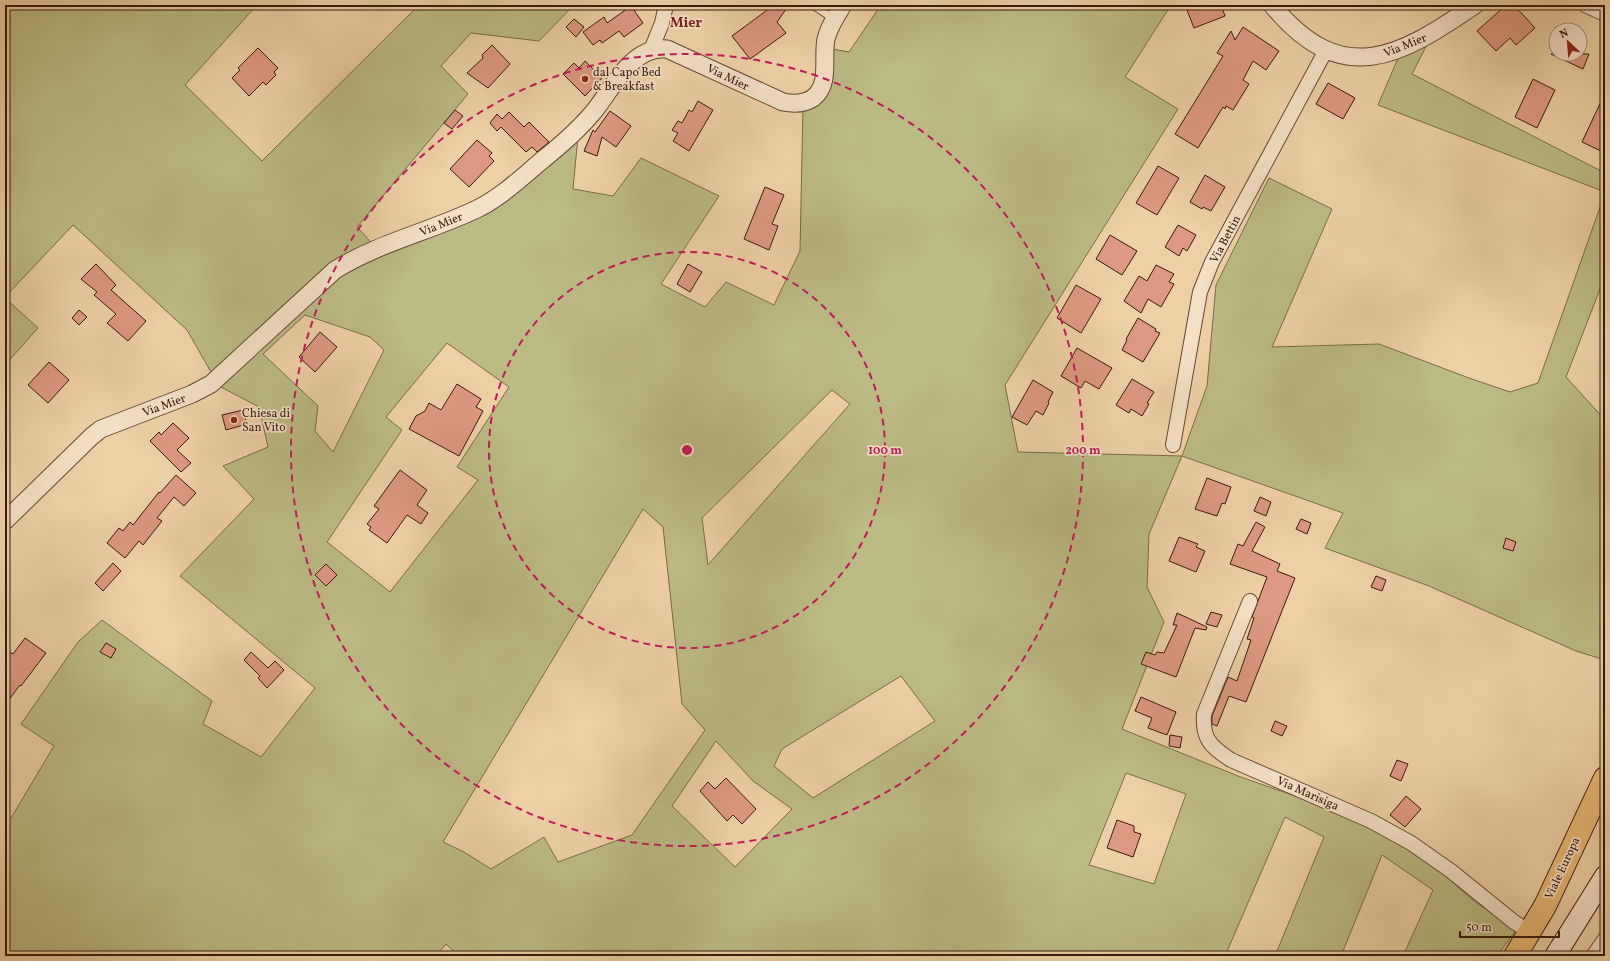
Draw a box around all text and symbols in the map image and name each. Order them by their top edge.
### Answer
district label: Mier [670,14,702,33]
north arrow [1548,22,1588,62]
text: N [1557,26,1571,43]
street label: Via Mier [1381,30,1429,62]
street label: Via Mier [704,61,751,95]
place label: dal Capo Bed & Breakfast [593,65,661,95]
marker: dal Capo Bed & Breakfast [580,74,590,84]
street label: Via Mier [417,209,465,241]
street label: Via Bettin [1207,213,1245,266]
street label: Via Mier [140,391,188,421]
place label: Chiesa di San Vito [242,406,291,436]
marker: Chiesa di San Vito [229,415,239,425]
centre of rings [680,443,694,457]
text: 100 m [868,443,902,459]
text: 200 m [1065,443,1101,459]
street label: Via Marisiga [1274,773,1341,815]
street label: Viale Europa [1541,835,1584,902]
scale bar [1460,913,1559,939]
text: 50 m [1466,920,1492,936]

